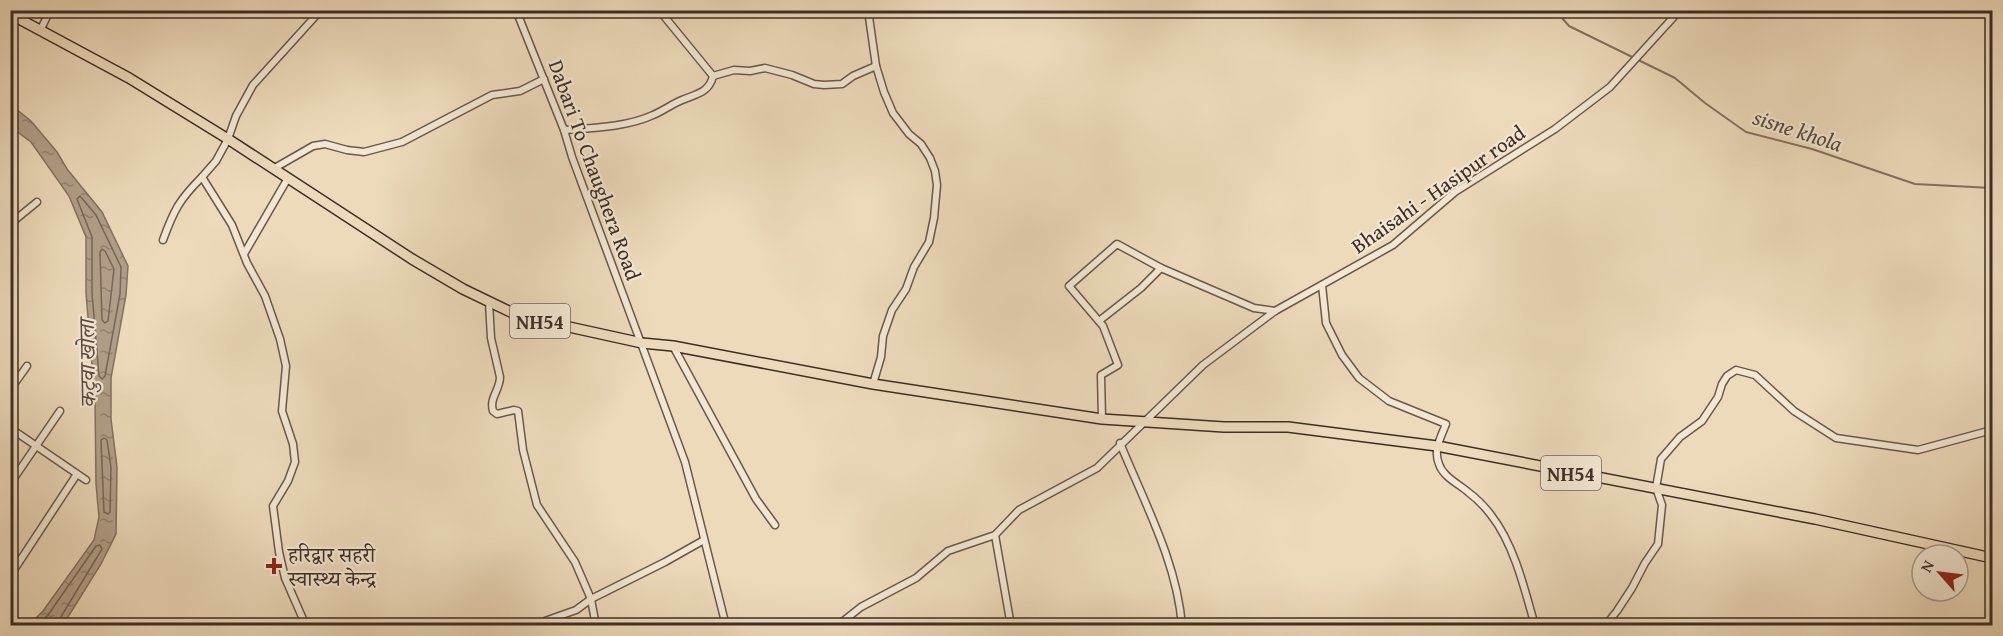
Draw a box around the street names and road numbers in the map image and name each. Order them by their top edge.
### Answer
street label: Dabari To Chaughera Road [541,55,650,285]
street label: Bhaisahi - Hasipur road [1345,117,1532,261]
road number: NH54 [510,304,570,338]
road number: NH54 [1541,456,1601,490]

